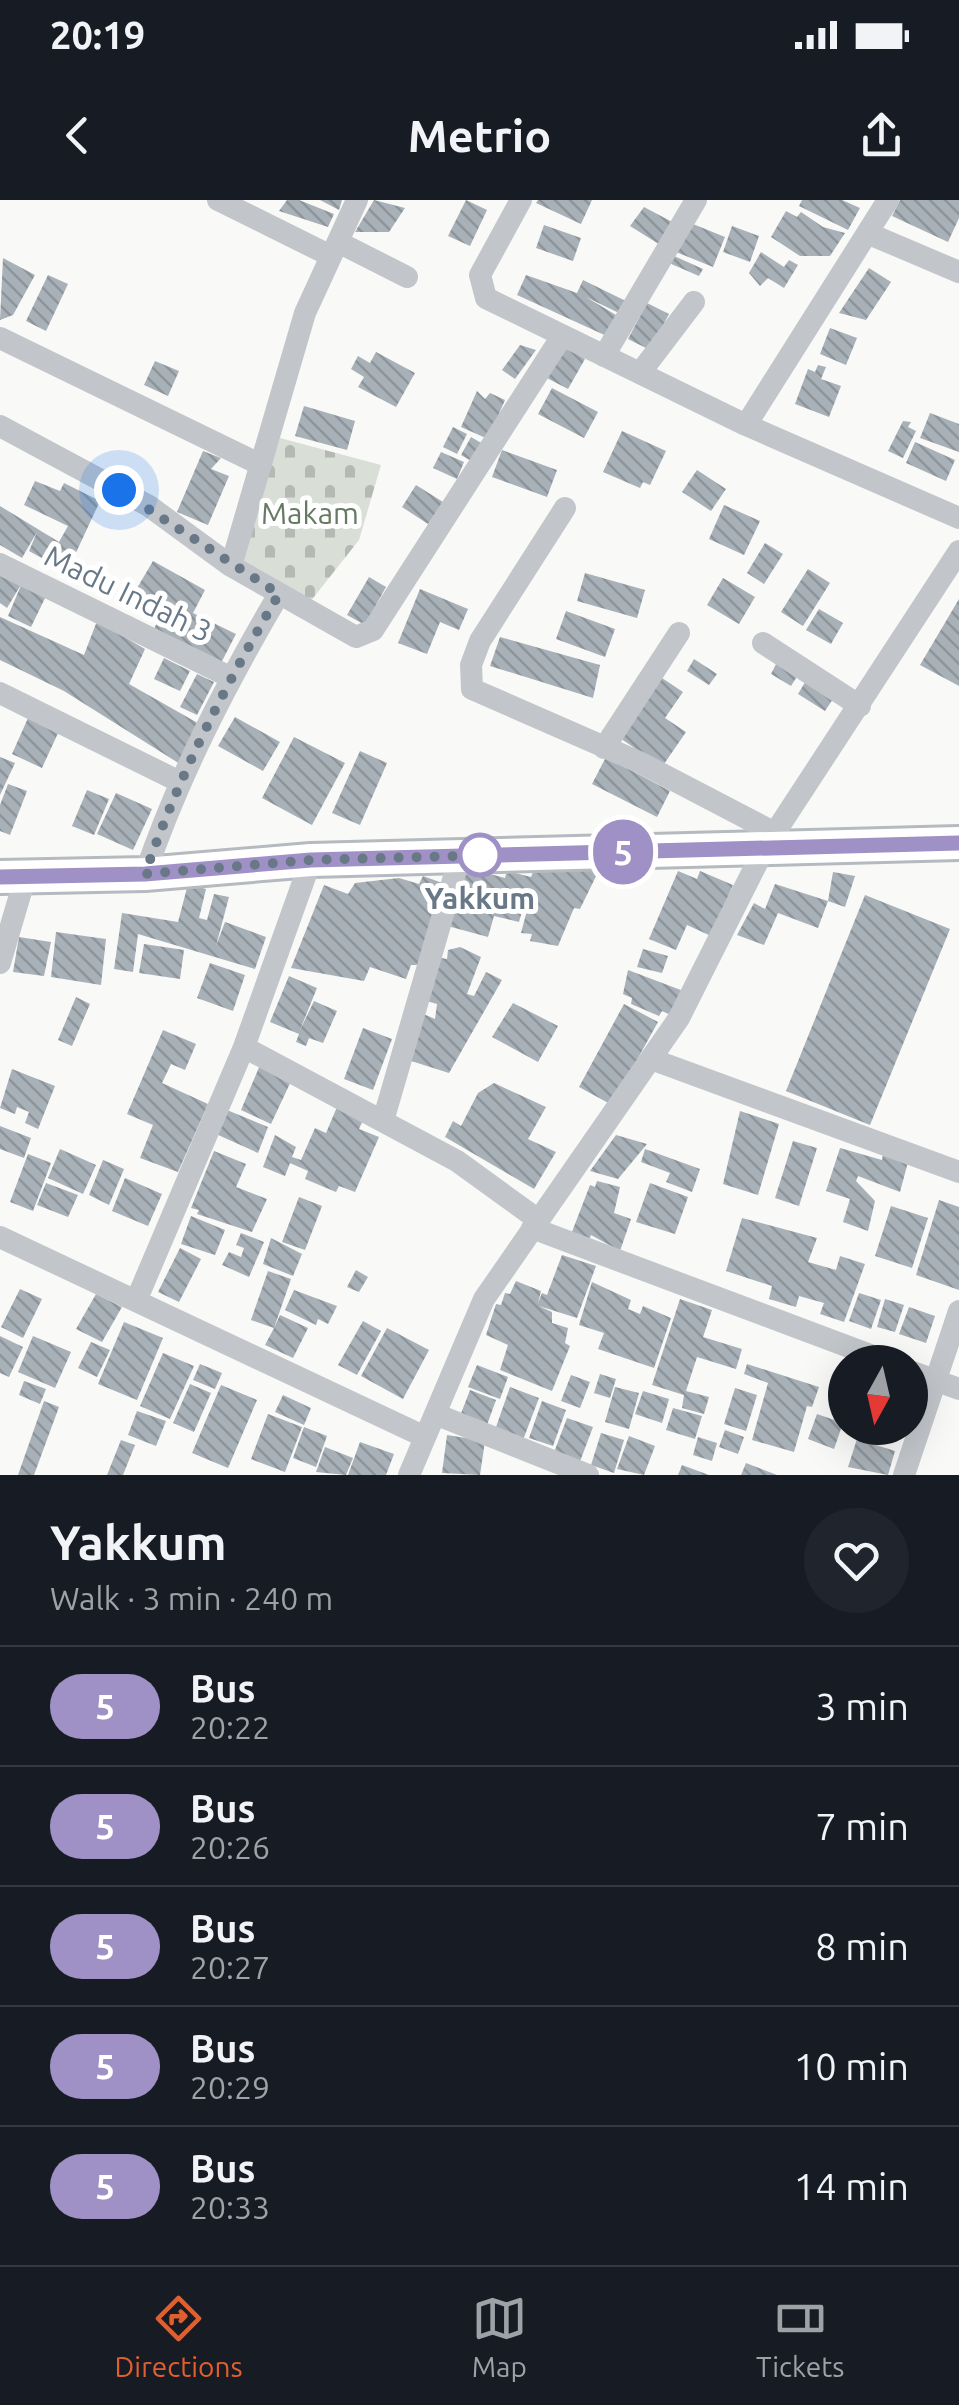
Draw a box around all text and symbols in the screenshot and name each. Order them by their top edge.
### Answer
text: 20:19 [50,14,145,56]
icon: back [50,108,105,163]
icon: share [854,108,909,163]
text: Metrio [408,110,551,161]
your location [94,465,144,515]
park label: Makam [261,496,359,530]
street label: Madu Indah 3 [39,538,218,648]
line badge: 5 [590,820,656,884]
text: 5 [613,832,633,872]
marker: Yakkum [459,834,501,876]
place label: Yakkum [425,881,535,915]
north arrow [828,1345,928,1445]
map controls [828,1345,928,1445]
button: heart [804,1508,909,1613]
text: Yakkum [50,1515,227,1569]
text: Walk · 3 min · 240 m [50,1580,333,1616]
text: Bus [190,1667,255,1709]
text: 3 min [815,1685,909,1727]
text: 5 [95,1686,115,1726]
text: 20:22 [190,1709,270,1745]
text: Bus [190,1787,255,1829]
text: 7 min [815,1805,909,1847]
text: 5 [95,1806,115,1846]
text: 20:26 [190,1829,270,1865]
text: Bus [190,1907,255,1949]
text: 8 min [815,1925,909,1967]
text: 5 [95,1926,115,1966]
text: 20:27 [190,1949,270,1985]
text: Bus [190,2027,255,2069]
text: 10 min [794,2045,909,2087]
text: 5 [95,2046,115,2086]
text: 20:29 [190,2069,270,2105]
text: Bus [190,2147,255,2189]
text: 14 min [794,2165,909,2207]
text: 5 [95,2166,115,2206]
text: 20:33 [190,2189,270,2225]
tab: Directions [115,2291,243,2382]
tab: Map [472,2291,527,2382]
tab: Tickets [756,2291,844,2382]

